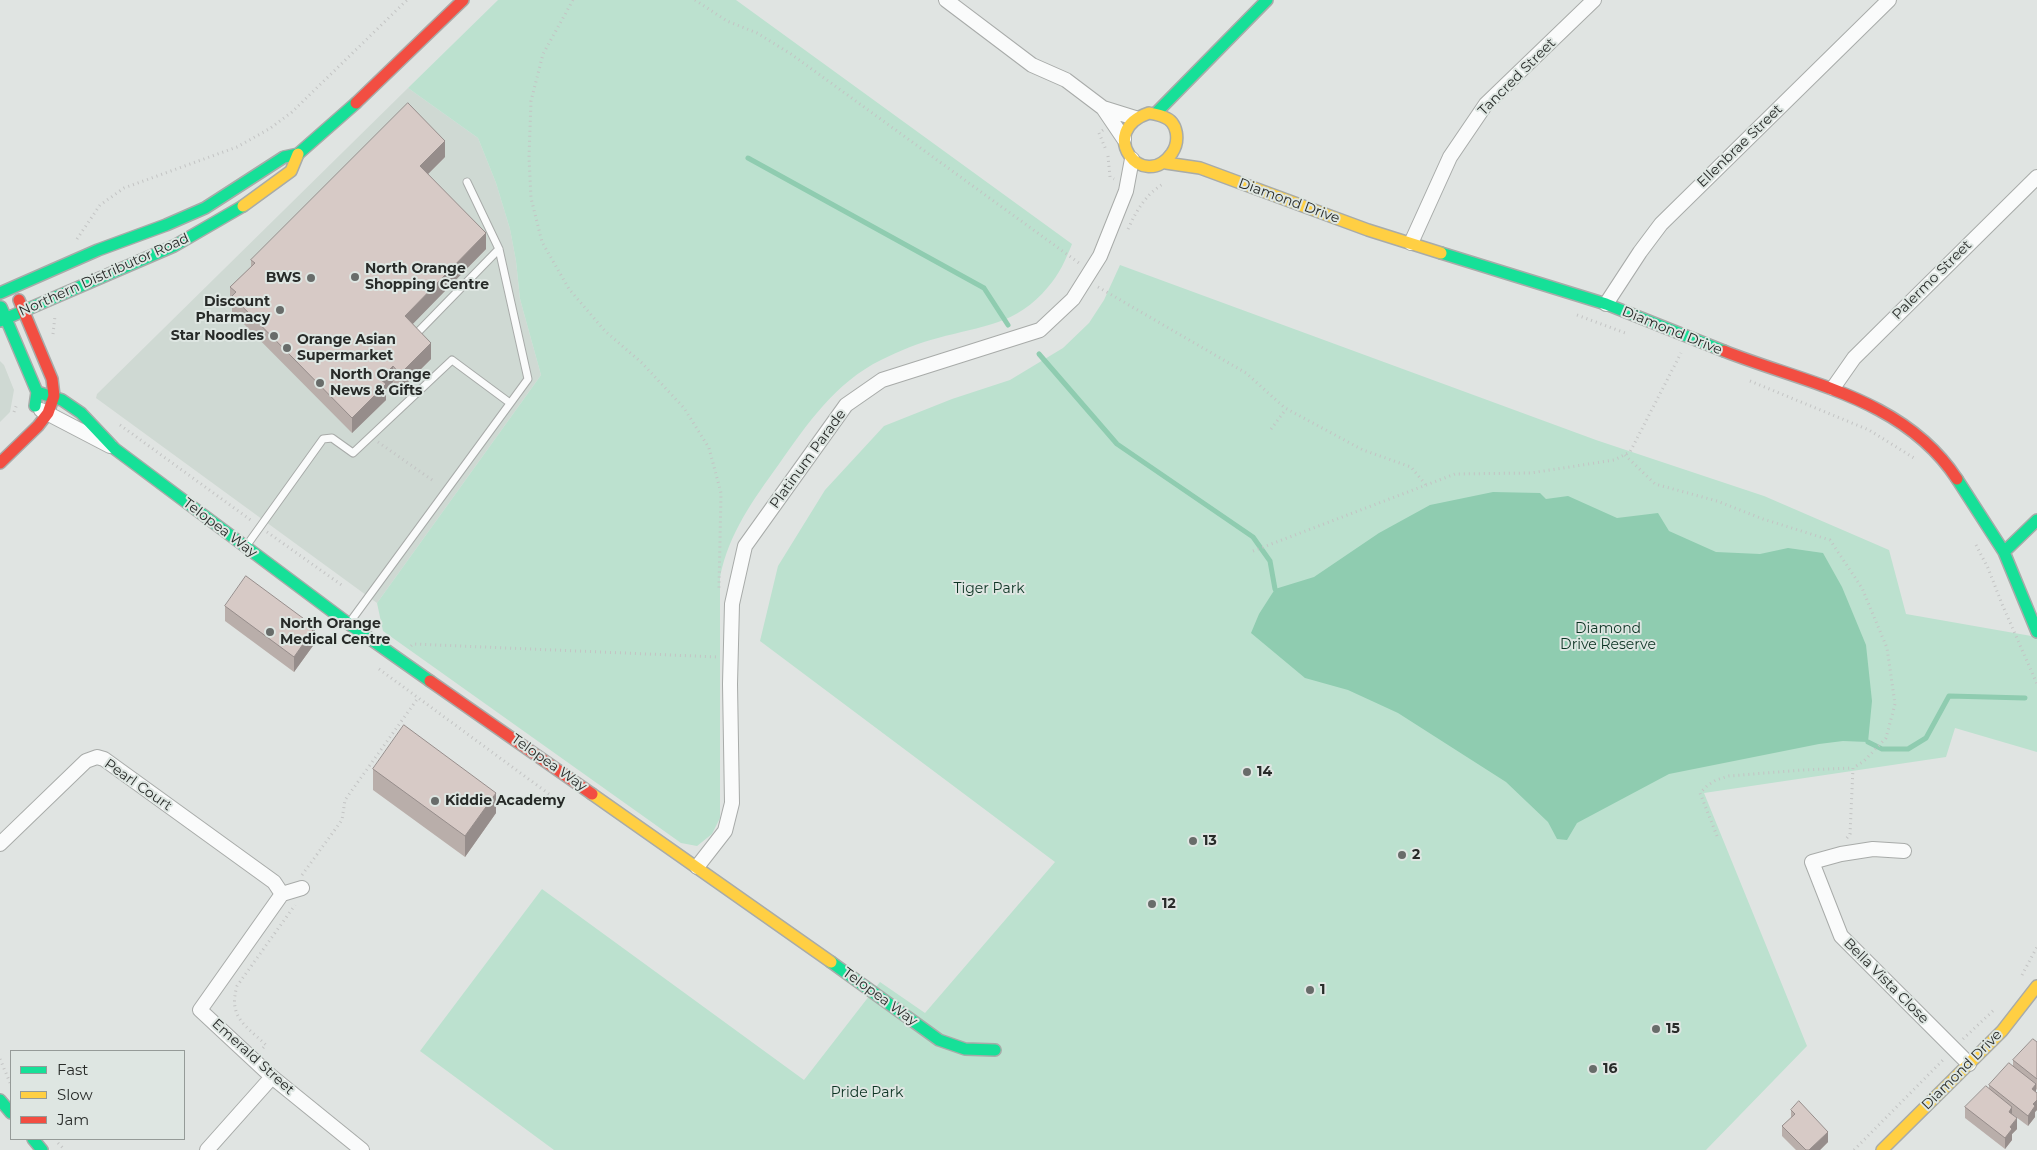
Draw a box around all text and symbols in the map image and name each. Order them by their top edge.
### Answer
street label: Tancred Street [1475,35,1559,119]
street label: Ellenbrae Street [1694,101,1786,191]
street label: Diamond Drive [1236,175,1342,227]
street label: Northern Distributor Road [16,230,192,320]
street label: Palermo Street [1889,237,1975,323]
place label: North Orange Shopping Centre [365,261,489,294]
place label: BWS [266,270,301,286]
marker: North Orange Shopping Centre [349,271,361,283]
marker: BWS [305,272,317,284]
place label: Discount Pharmacy [195,294,270,326]
street label: Diamond Drive [1619,303,1725,359]
marker: Discount Pharmacy [274,304,286,316]
place label: Star Noodles [171,328,264,344]
marker: Star Noodles [268,330,280,342]
place label: Orange Asian Supermarket [297,332,396,364]
marker: Orange Asian Supermarket [281,342,293,354]
place label: North Orange News & Gifts [330,367,431,400]
marker: North Orange News & Gifts [314,377,326,389]
street label: Platinum Parade [766,406,850,512]
street label: Telopea Way [180,495,260,561]
park label: Tiger Park [953,581,1025,597]
place label: North Orange Medical Centre [280,616,390,648]
park label: Diamond Drive Reserve [1560,621,1656,654]
marker: North Orange Medical Centre [264,626,276,638]
street label: Telopea Way [508,731,590,795]
street label: Pearl Court [101,756,175,814]
place label: 14 [1257,764,1272,780]
marker: 14 [1241,766,1253,778]
place label: Kiddie Academy [445,793,565,809]
marker: Kiddie Academy [429,795,441,807]
place label: 13 [1203,833,1217,849]
marker: 13 [1187,835,1199,847]
place label: 2 [1412,847,1420,863]
marker: 2 [1396,849,1408,861]
place label: 12 [1162,896,1176,912]
marker: 12 [1146,898,1158,910]
street label: Bella Vista Close [1840,935,1932,1027]
street label: Telopea Way [839,964,921,1030]
place label: 1 [1320,982,1325,998]
marker: 1 [1304,984,1316,996]
street label: Emerald Street [208,1016,298,1098]
place label: 15 [1666,1021,1680,1037]
marker: 15 [1650,1023,1662,1035]
street label: Diamond Drive [1918,1026,2006,1114]
legend [10,1050,185,1140]
text: Fast [57,1060,88,1079]
place label: 16 [1603,1061,1617,1077]
marker: 16 [1587,1063,1599,1075]
text: Slow [57,1085,93,1104]
park label: Pride Park [831,1085,903,1101]
text: Jam [57,1110,89,1129]

